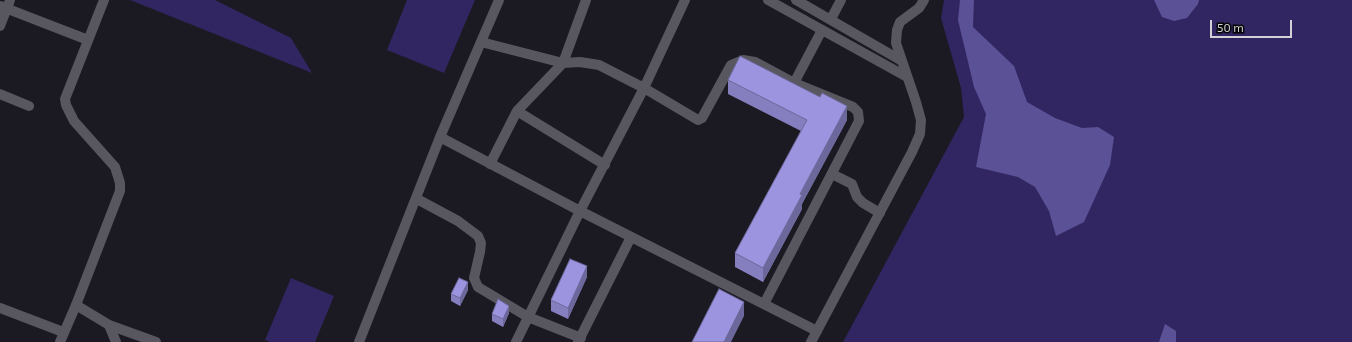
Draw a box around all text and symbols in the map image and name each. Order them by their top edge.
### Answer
scale bar [1212,12,1294,38]
text: 50 m [1217,20,1244,34]

